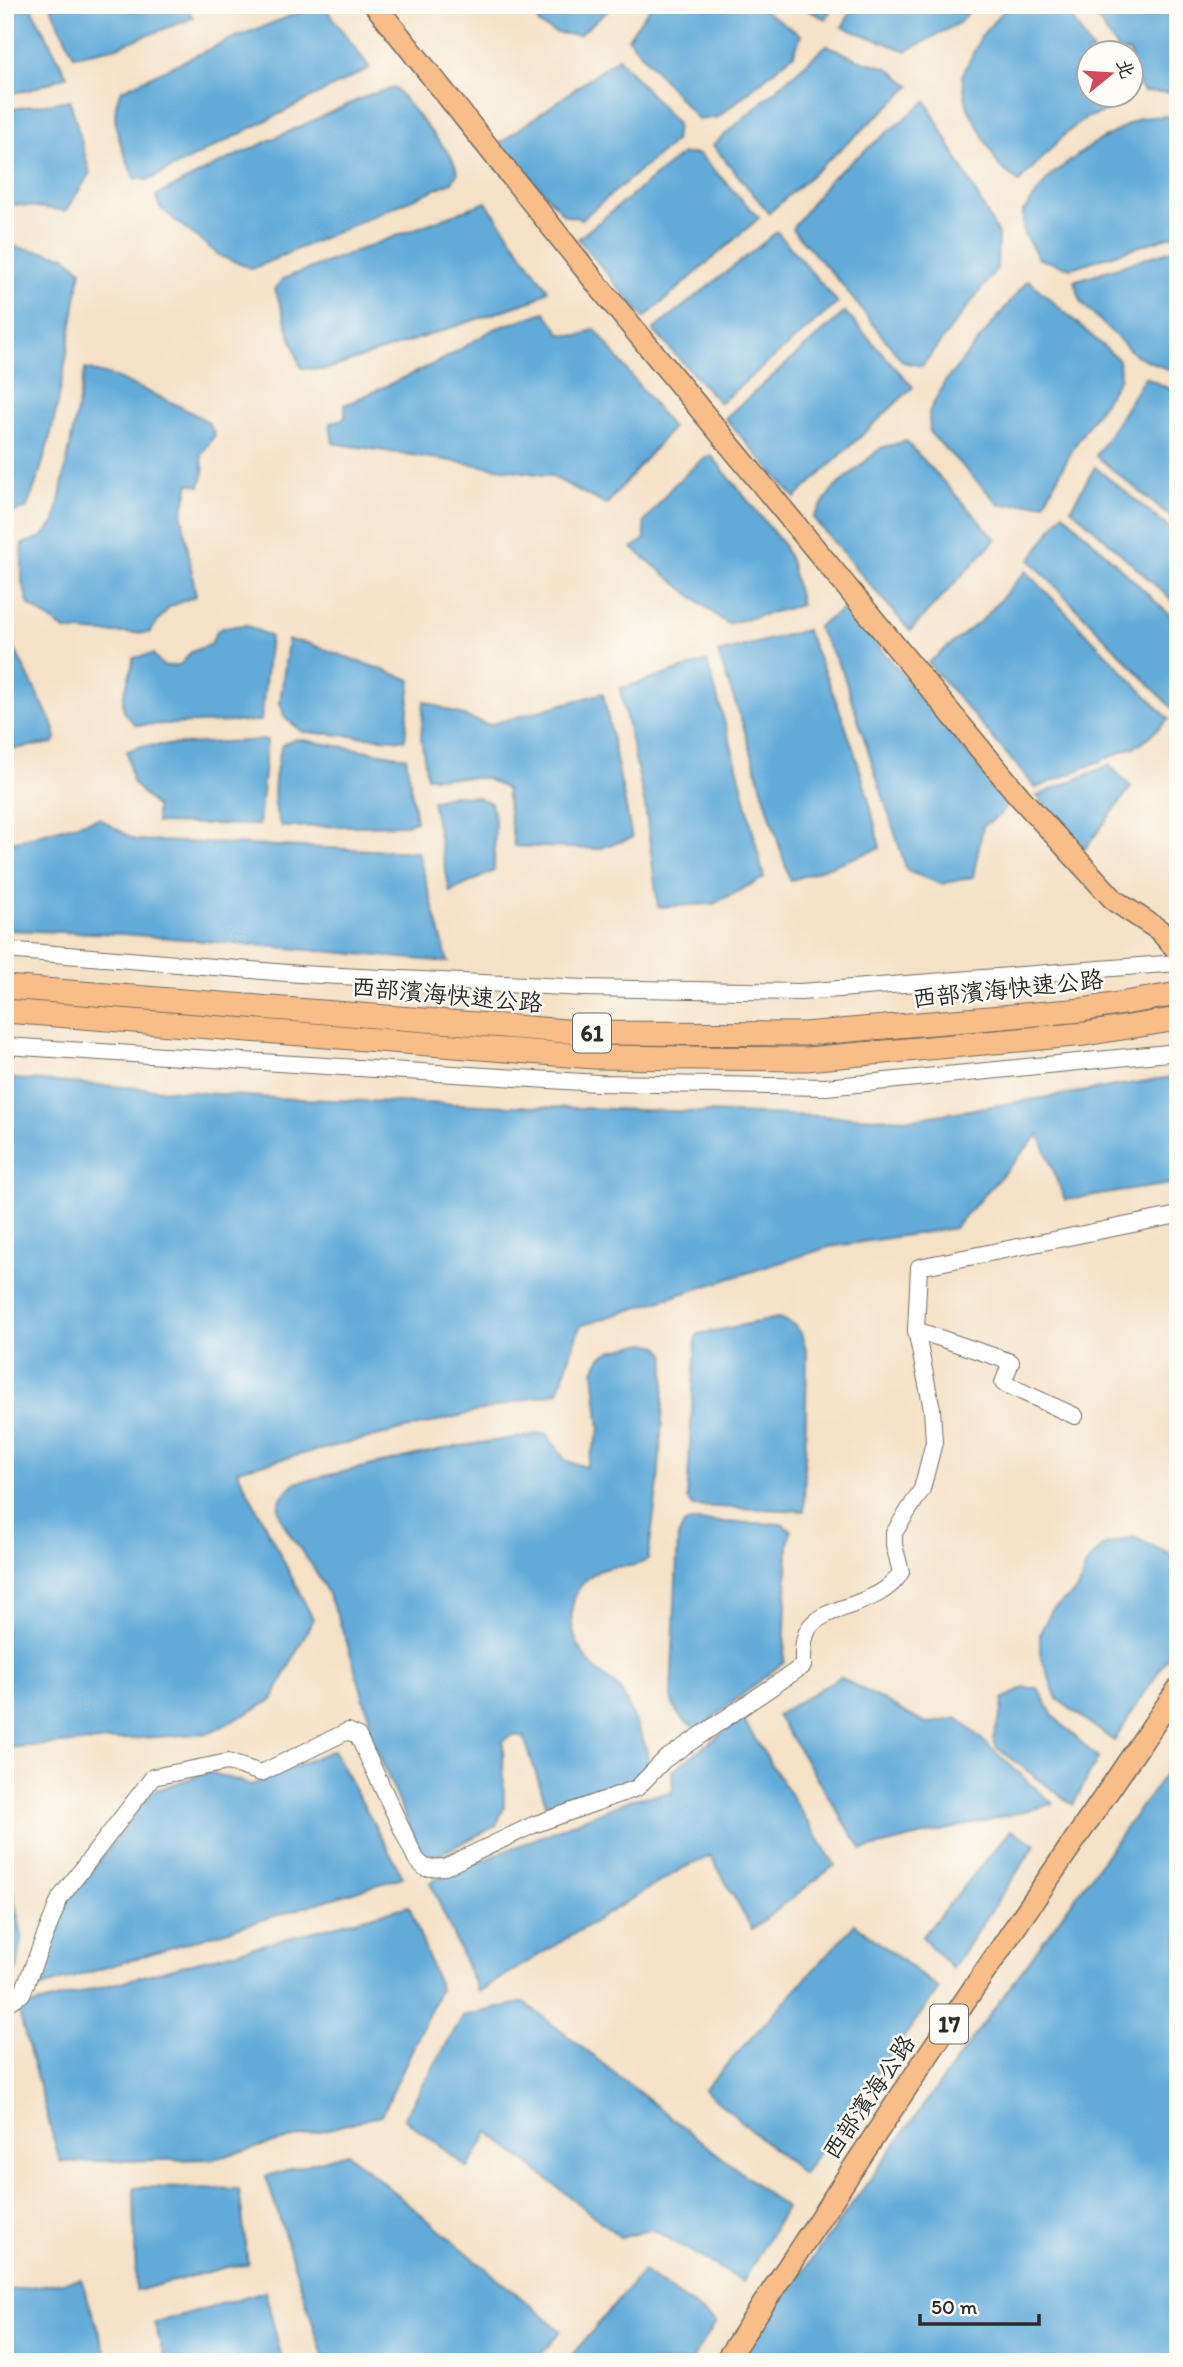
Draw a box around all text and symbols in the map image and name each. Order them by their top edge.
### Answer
north arrow [1074,38,1144,108]
text: 北 [1112,56,1140,81]
street label: 西部濱海快速公路 [911,964,1105,1013]
street label: 西部濱海快速公路 [350,972,544,1017]
road number: 61 [573,1014,611,1052]
road number: 17 [930,2005,968,2044]
street label: 西部濱海公路 [816,2029,921,2165]
scale bar [920,2283,1040,2327]
text: 50 m [931,2294,978,2319]

